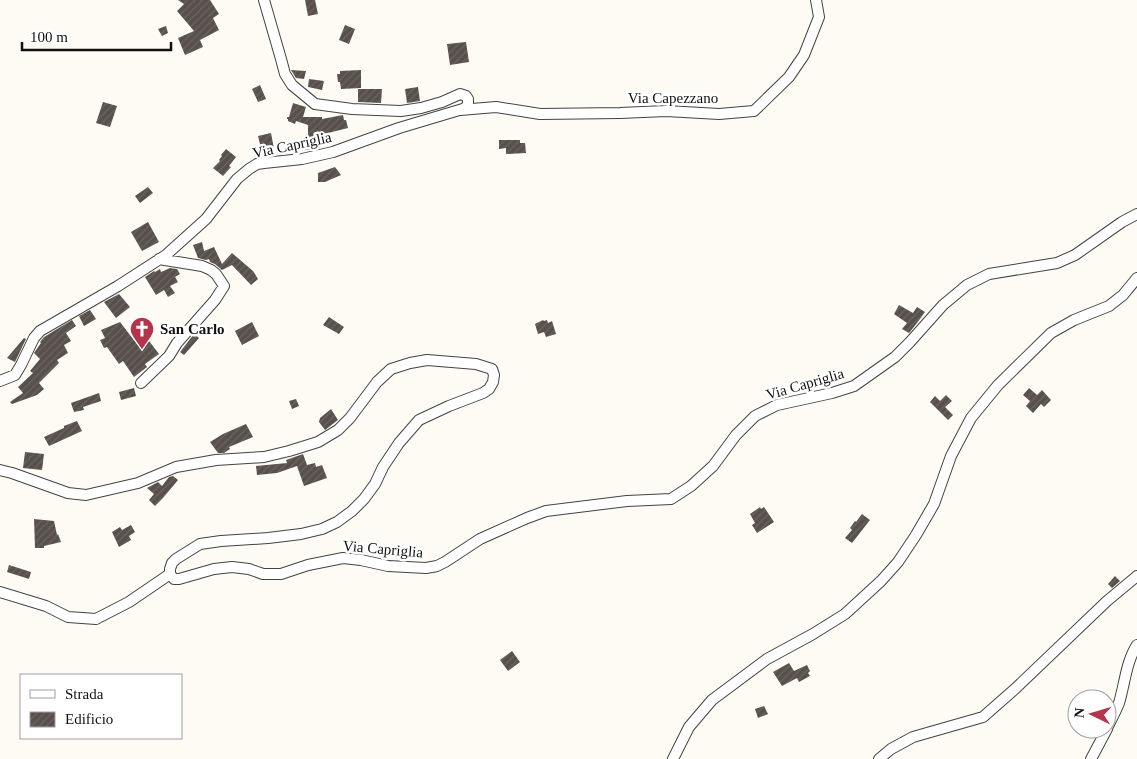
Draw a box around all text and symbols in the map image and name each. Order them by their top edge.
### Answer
scale bar [22,20,171,52]
text: 100 m [30,29,68,45]
street label: Via Capezzano [628,90,718,106]
street label: Via Capriglia [251,129,333,161]
church icon: San Carlo [129,316,155,350]
place label: San Carlo [160,321,225,337]
street label: Via Capriglia [764,365,846,403]
street label: Via Capriglia [342,538,424,560]
legend [20,674,182,739]
text: Strada [65,686,104,702]
north arrow [1067,689,1117,739]
text: N [1072,707,1087,719]
text: Edificio [65,711,113,727]

